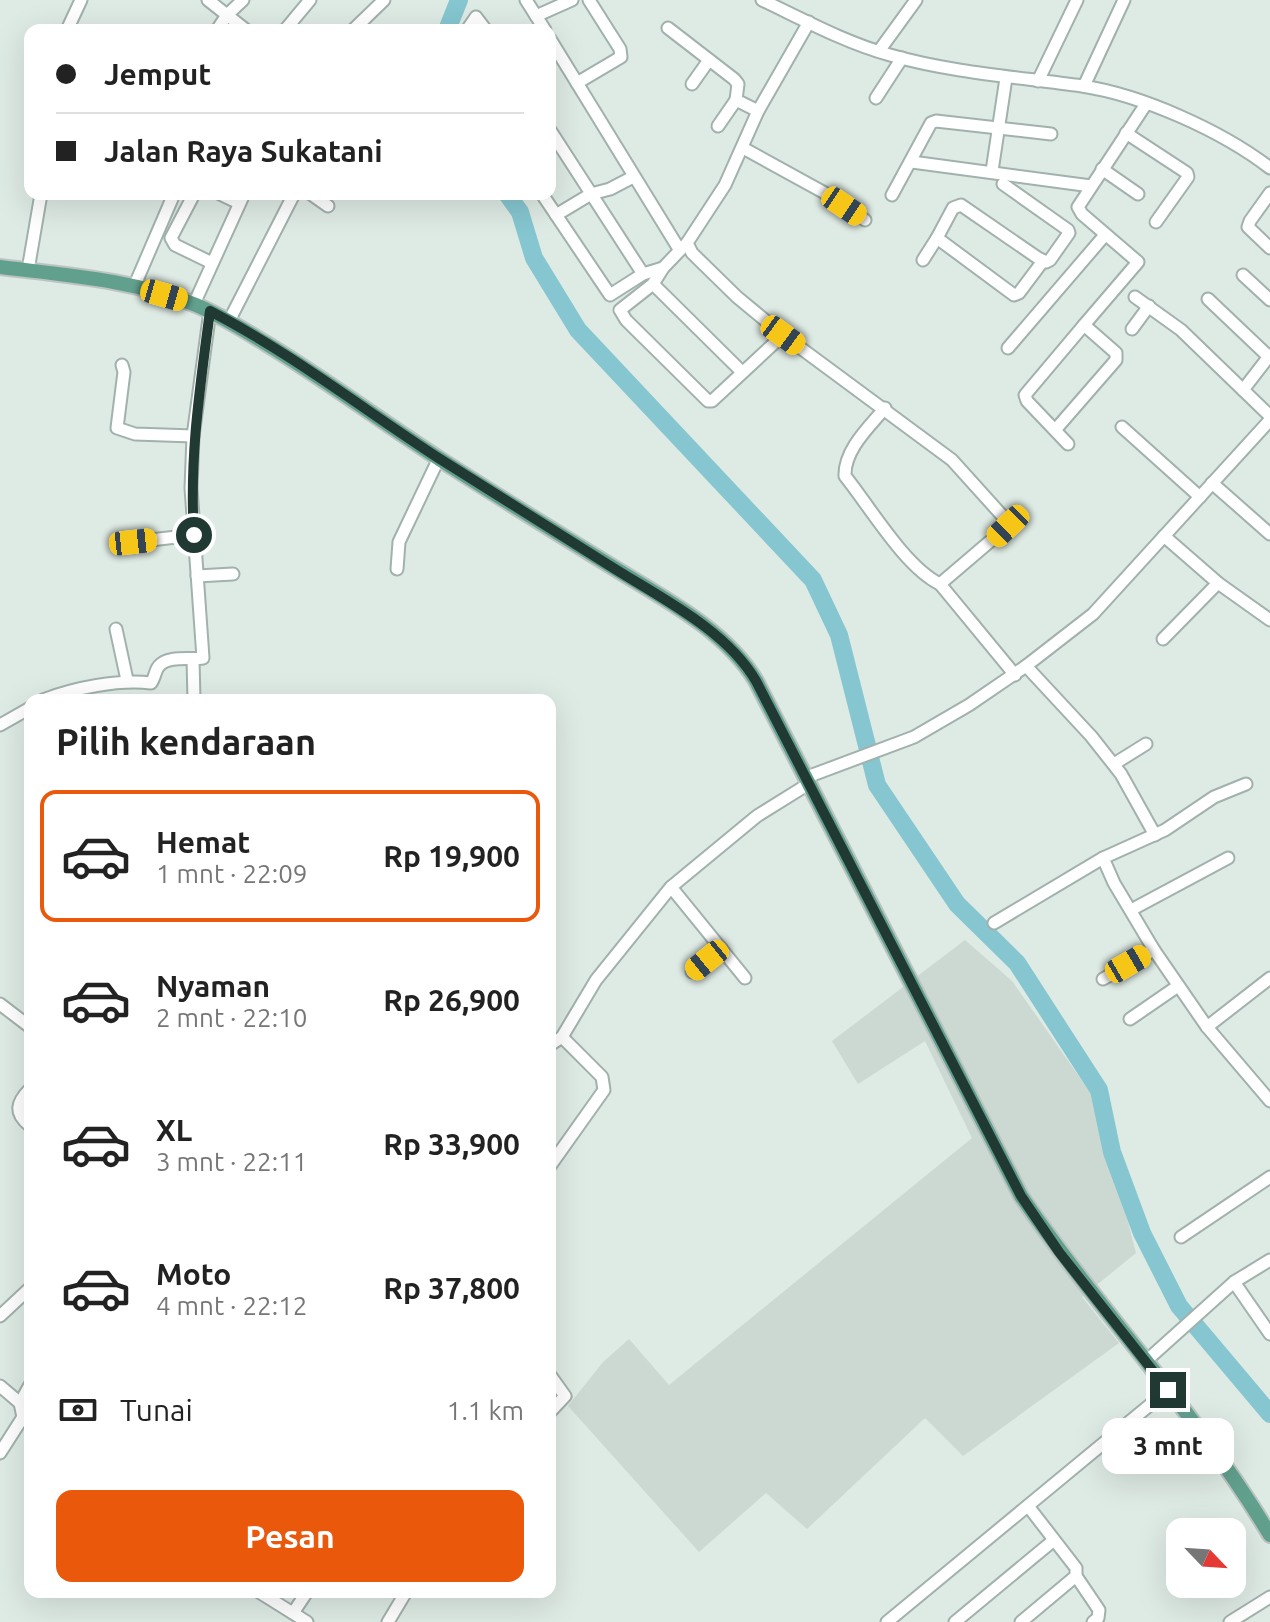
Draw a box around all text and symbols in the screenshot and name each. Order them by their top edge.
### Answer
text: Jemput [104,57,211,91]
text: Jalan Raya Sukatani [104,134,383,168]
car [817,183,871,229]
car [138,277,190,313]
car [757,311,809,359]
car [982,501,1034,551]
route start [176,517,212,553]
car [108,528,158,556]
text: Pilih kendaraan [56,721,316,762]
icon: car [60,820,132,892]
text: Hemat [156,825,250,859]
text: Rp 19,900 [383,839,520,873]
text: 1 mnt · 22:09 [156,859,307,888]
car [681,936,733,984]
car [1101,942,1155,986]
icon: car [60,964,132,1036]
text: Nyaman [156,969,270,1003]
text: Rp 26,900 [383,983,520,1017]
text: 2 mnt · 22:10 [156,1003,307,1032]
icon: car [60,1108,132,1180]
text: XL [156,1113,192,1147]
text: Rp 33,900 [383,1127,520,1161]
text: 3 mnt · 22:11 [156,1147,307,1176]
icon: car [60,1252,132,1324]
text: Moto [156,1257,231,1291]
text: Rp 37,800 [383,1271,520,1305]
text: 4 mnt · 22:12 [156,1291,307,1320]
route end [1150,1372,1186,1408]
icon: cash [56,1388,100,1432]
text: Tunai [120,1393,193,1427]
text: 1.1 km [447,1396,524,1425]
callout: 3 mnt [1102,1418,1234,1474]
text: 3 mnt [1133,1431,1203,1460]
button: Pesan [56,1490,524,1582]
north arrow [1166,1518,1246,1598]
map controls [1166,1518,1246,1598]

